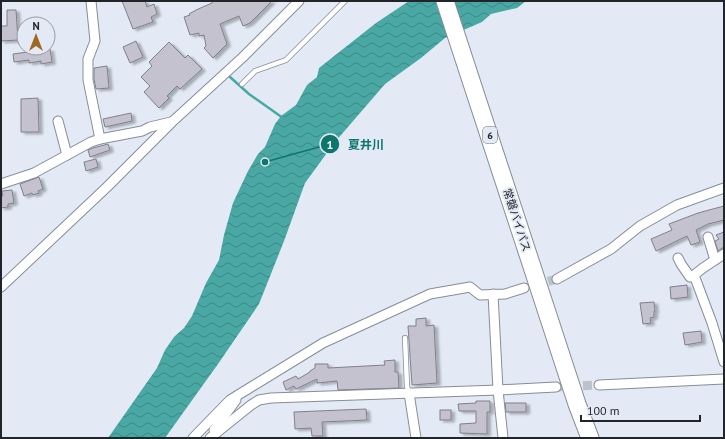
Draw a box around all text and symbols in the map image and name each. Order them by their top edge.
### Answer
north arrow [16,16,56,56]
text: N [32,19,40,33]
road number: 6 [483,127,497,143]
callout: 夏井川 [320,132,392,156]
text: 1 [327,137,333,152]
text: 夏井川 [348,137,384,152]
street label: 常磐バイパス [500,187,534,253]
scale bar [581,397,700,423]
text: 100 m [587,403,620,418]

